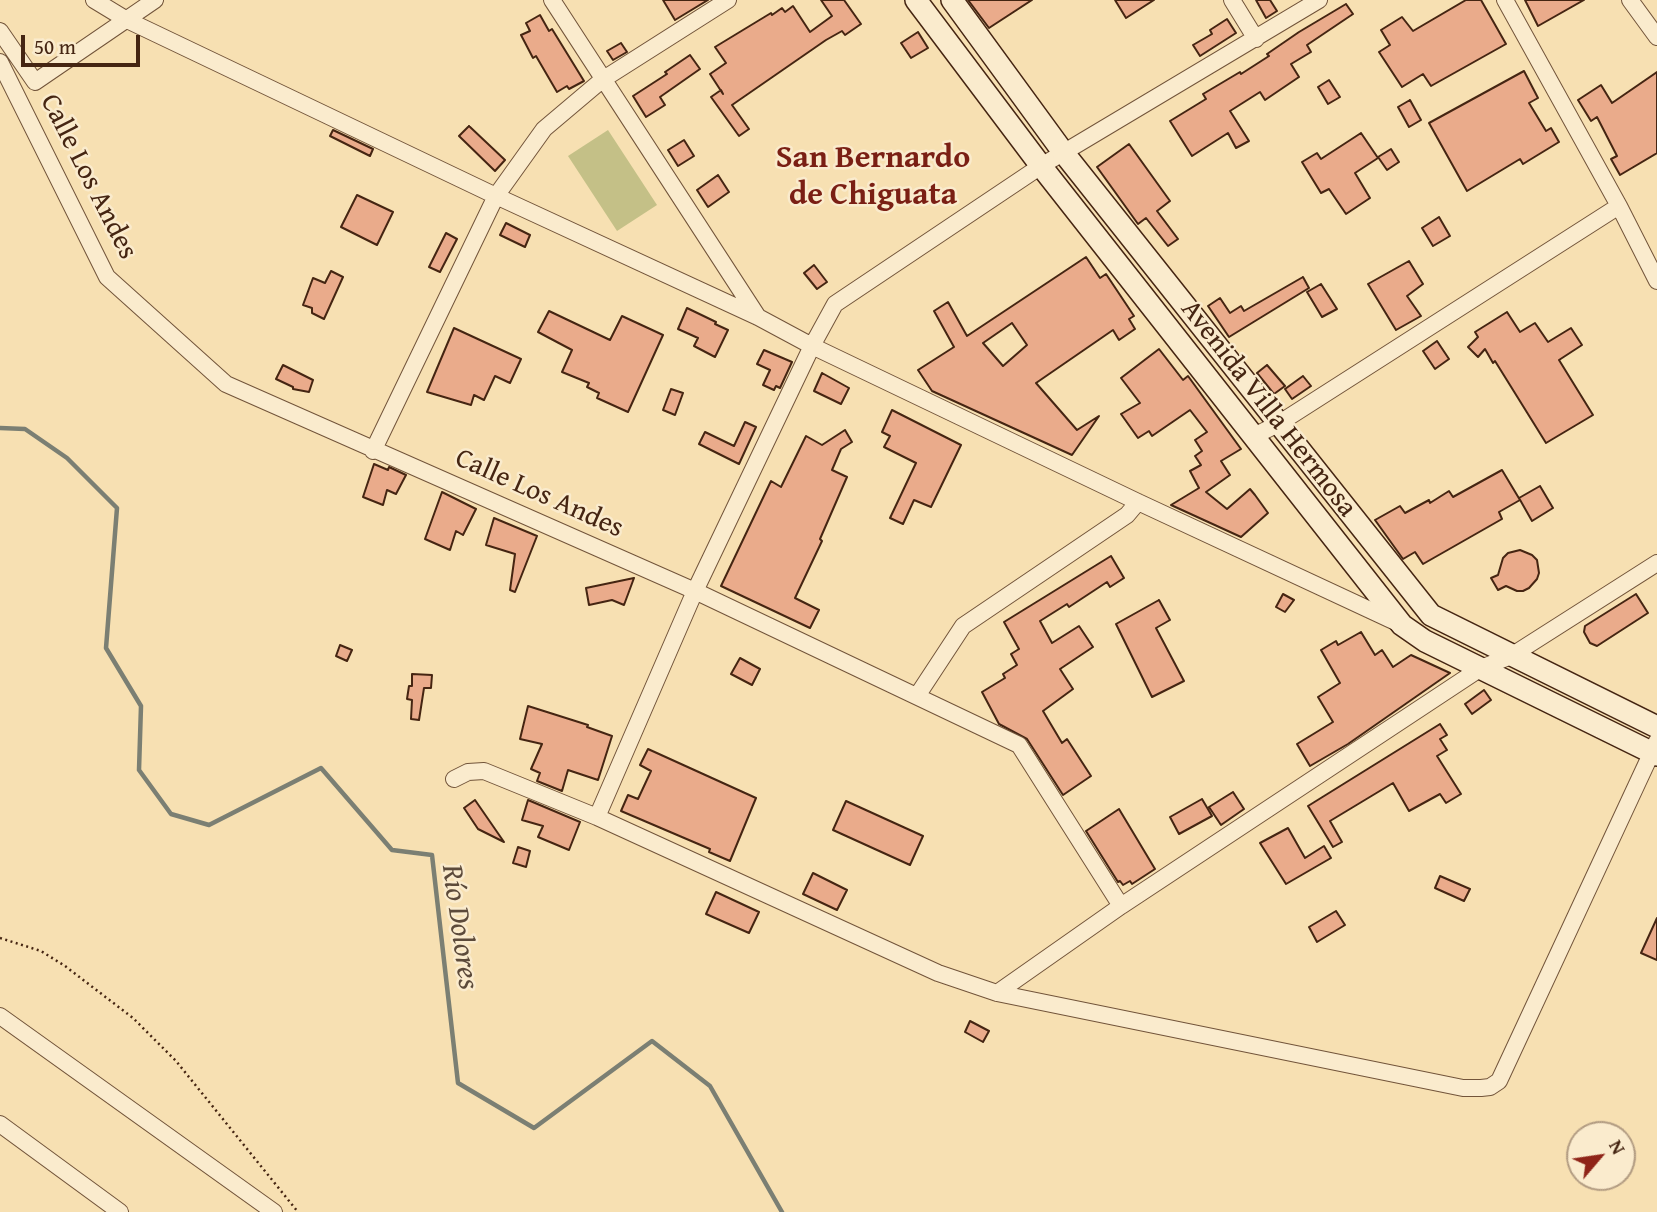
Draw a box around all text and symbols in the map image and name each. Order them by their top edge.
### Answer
scale bar [24,21,144,65]
text: 50 m [34,31,76,62]
street label: Calle Los Andes [32,89,144,265]
district label: San Bernardo de Chiguata [776,140,970,215]
street label: Avenida Villa Hermosa [1173,294,1363,524]
street label: Calle Los Andes [450,442,628,546]
water label: Río Dolores [432,862,486,992]
north arrow [1566,1121,1636,1191]
text: N [1602,1134,1633,1159]

